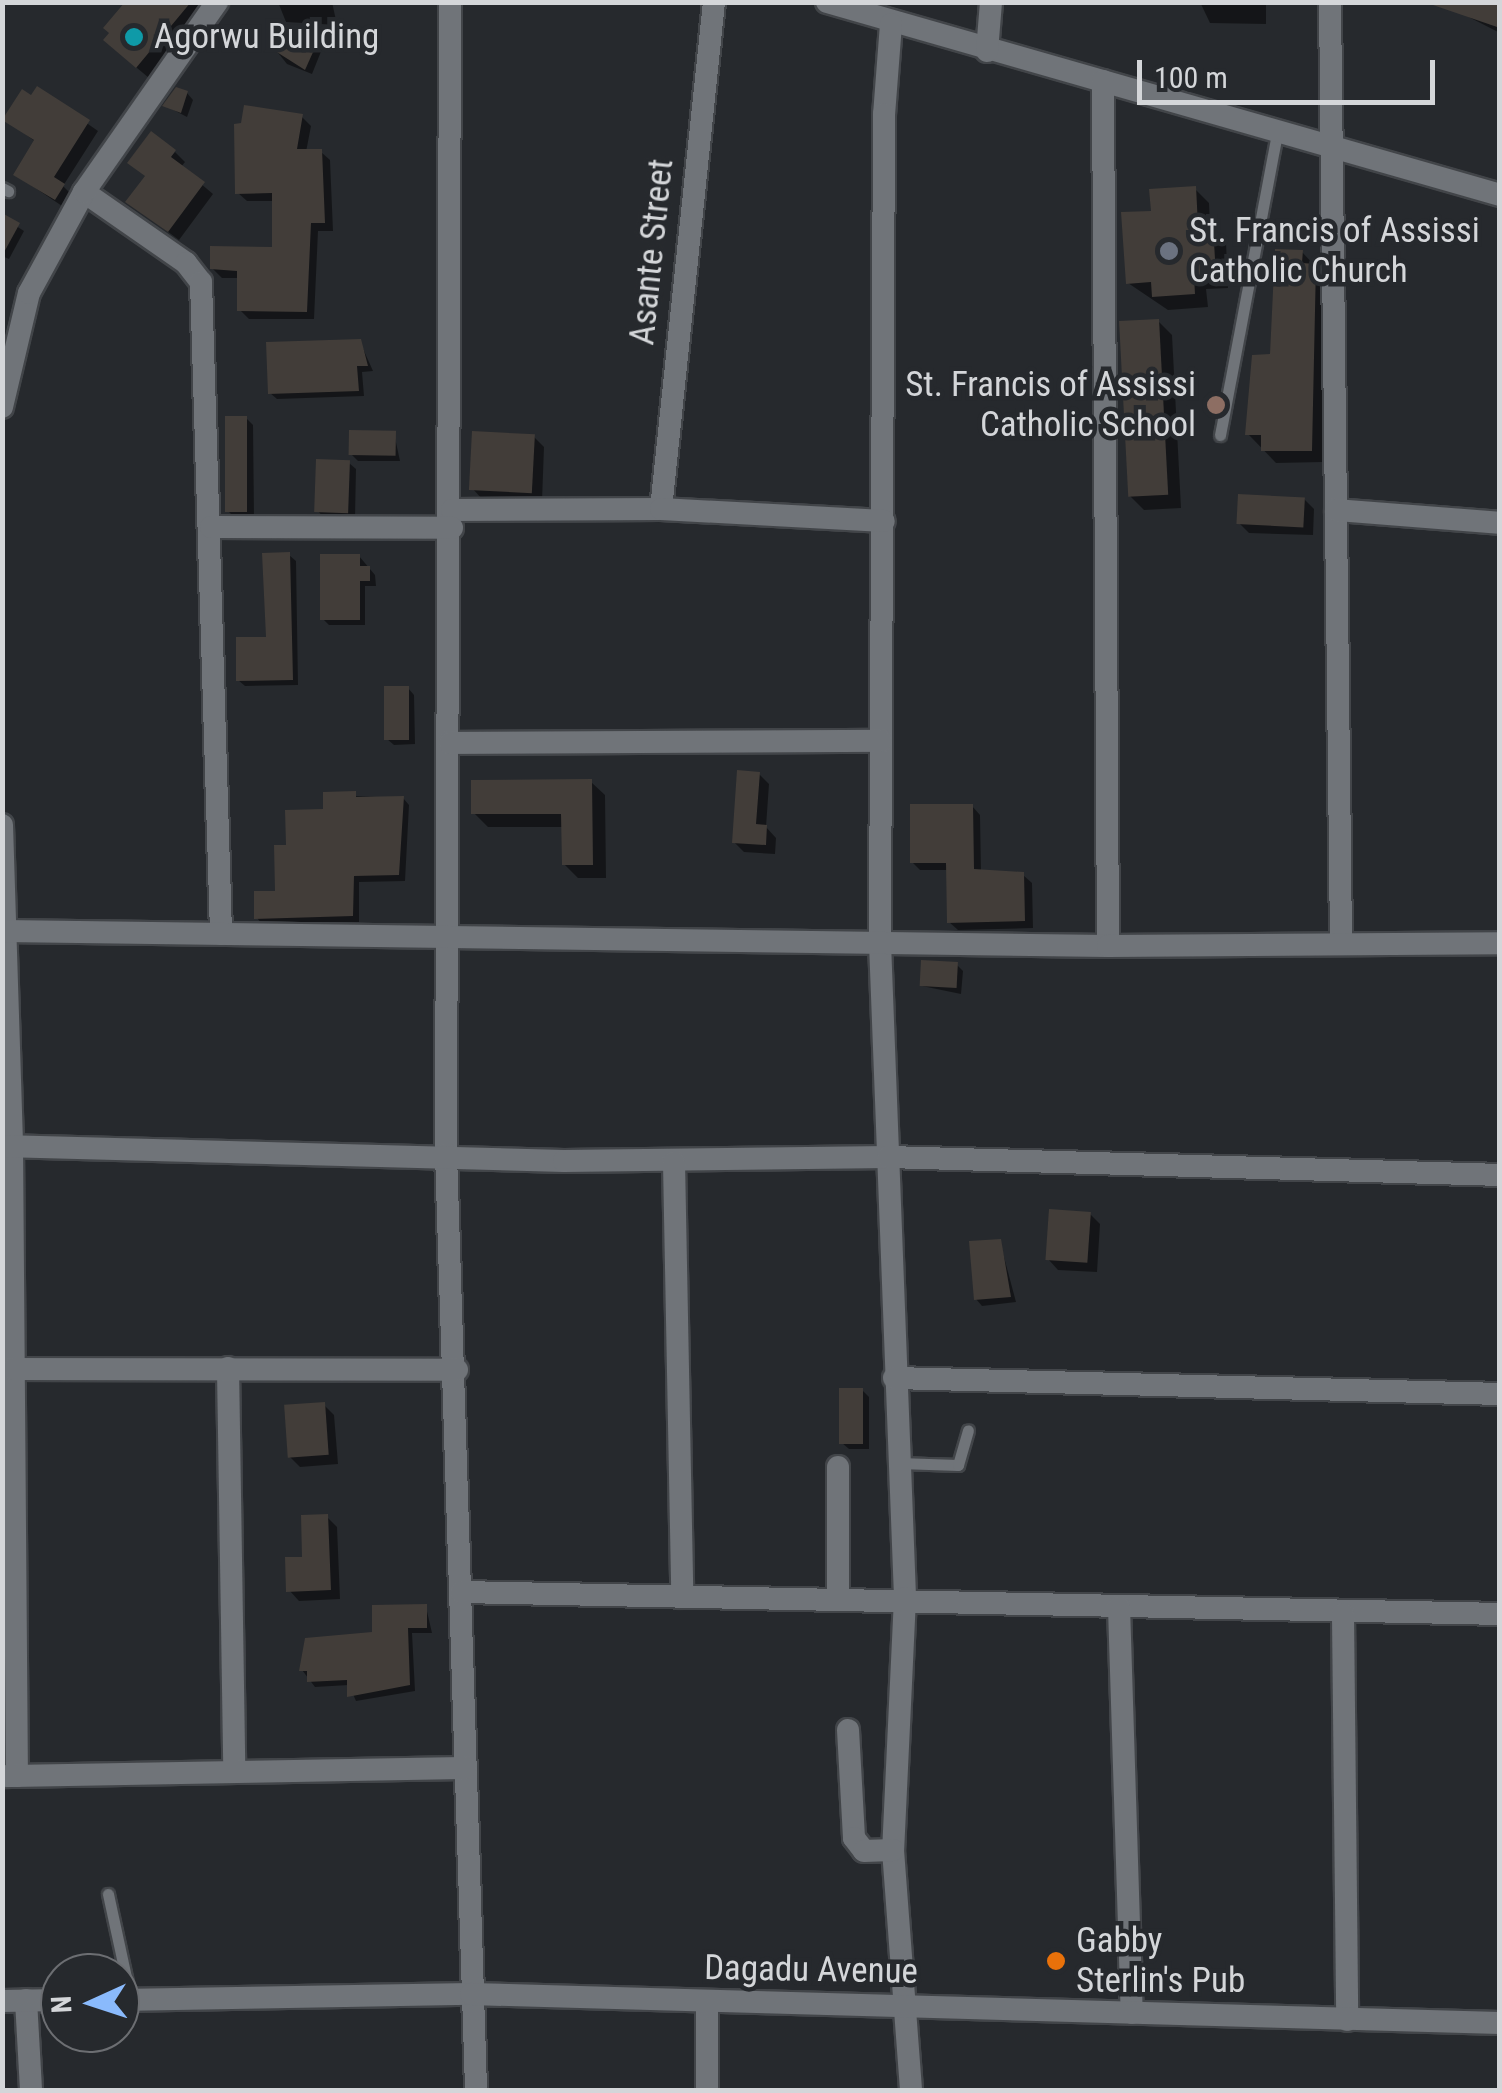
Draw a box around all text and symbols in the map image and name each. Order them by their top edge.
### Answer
place label: Agorwu Building [154,16,379,58]
marker: Agorwu Building [123,26,145,48]
scale bar [1142,40,1440,102]
text: 100 m [1154,60,1228,95]
street label: Asante Street [621,157,683,347]
place label: St. Francis of Assissi Catholic Church [1189,210,1480,292]
marker: St. Francis of Assissi Catholic Church [1158,240,1180,262]
place label: St. Francis of Assissi Catholic School [905,364,1196,446]
marker: St. Francis of Assissi Catholic School [1205,394,1227,416]
place label: Gabby Sterlin's Pub [1076,1920,1245,2002]
street label: Dagadu Avenue [704,1947,918,1993]
marker: Gabby Sterlin's Pub [1045,1950,1067,1972]
north arrow [40,1953,140,2053]
text: N [45,1995,78,2014]

